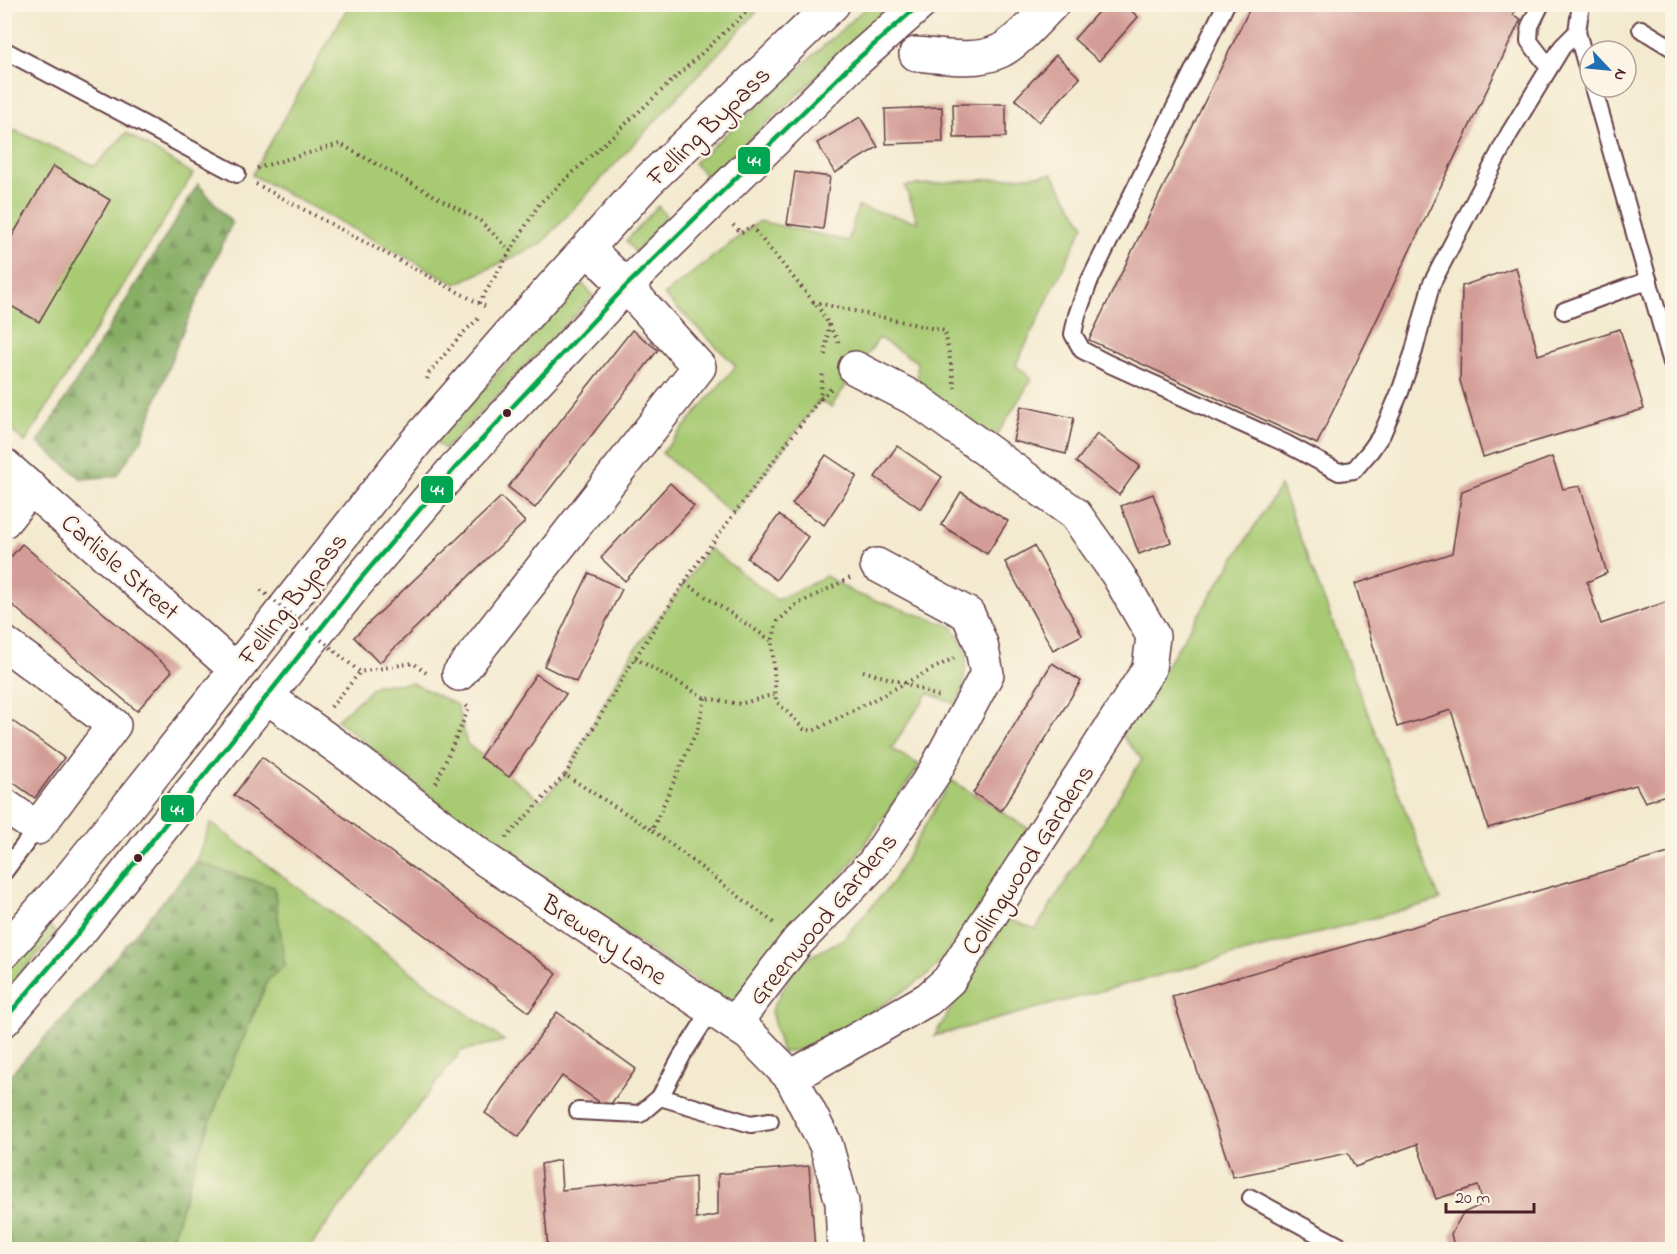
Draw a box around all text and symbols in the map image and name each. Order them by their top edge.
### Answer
north arrow [1578,39,1638,99]
street label: Felling Bypass [639,58,781,197]
text: N [1606,65,1633,85]
line badge: 44 [737,146,771,175]
text: 44 [746,150,761,174]
unlabelled marker [501,407,513,419]
line badge: 44 [420,475,454,504]
text: 44 [429,479,444,503]
street label: Carlisle Street [51,506,187,631]
street label: Felling Bypass [230,525,358,675]
street label: Collingwood Gardens [954,758,1106,963]
line badge: 44 [160,794,195,823]
text: 44 [169,799,184,823]
street label: Greenwood Gardens [740,825,908,1015]
unlabelled marker [132,852,144,864]
street label: Brewery Lane [532,886,674,997]
scale bar [1446,1176,1534,1214]
text: 20 m [1455,1186,1490,1212]

